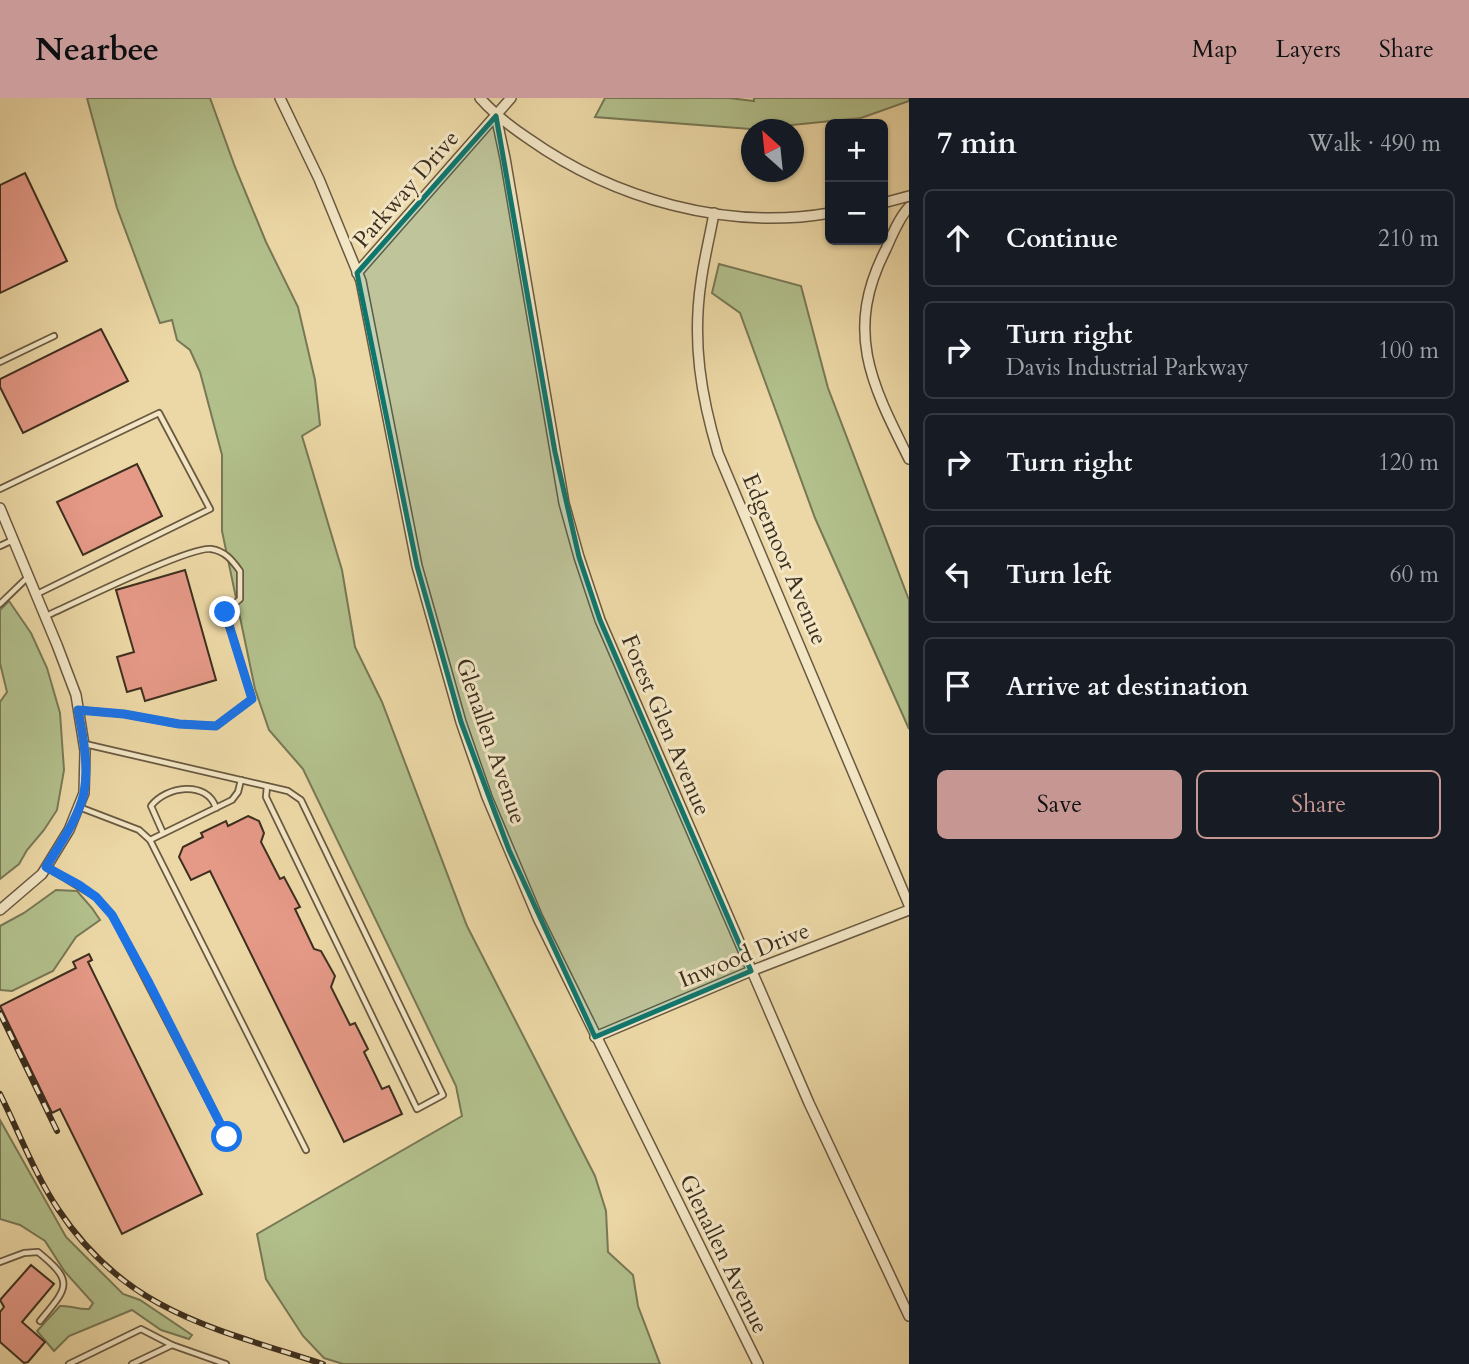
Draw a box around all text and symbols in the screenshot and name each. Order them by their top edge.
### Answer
text: Nearbee [35,27,159,72]
text: Map [1192,33,1238,66]
text: Layers [1276,33,1341,66]
text: Share [1379,33,1434,66]
north arrow [741,119,804,182]
map controls [825,119,888,245]
button: + [825,119,888,182]
text: 7 min [937,123,1017,164]
street label: Parkway Drive [346,124,466,254]
text: Walk · 490 m [1308,128,1441,159]
button: − [825,182,888,245]
icon: ahead [939,219,977,257]
text: Continue [1006,221,1118,256]
text: 210 m [1378,223,1439,254]
text: Turn right [1006,317,1133,352]
icon: right [939,331,977,369]
text: 100 m [1378,335,1439,366]
text: Davis Industrial Parkway [1006,352,1249,383]
icon: right [939,443,977,481]
text: Turn right [1006,445,1133,480]
text: 120 m [1378,447,1439,478]
street label: Edgemoor Avenue [735,469,835,649]
icon: left [939,555,977,593]
text: Turn left [1006,557,1111,592]
text: 60 m [1390,559,1439,590]
route end [209,596,240,627]
street label: Forest Glen Avenue [614,630,718,820]
street label: Glenallen Avenue [448,654,534,828]
icon: arrive [939,667,977,705]
text: Arrive at destination [1006,669,1249,704]
button: Save [937,770,1182,839]
button: Share [1196,770,1441,839]
street label: Inwood Drive [674,915,814,995]
route start [211,1121,242,1152]
street label: Glenallen Avenue [672,1169,776,1339]

